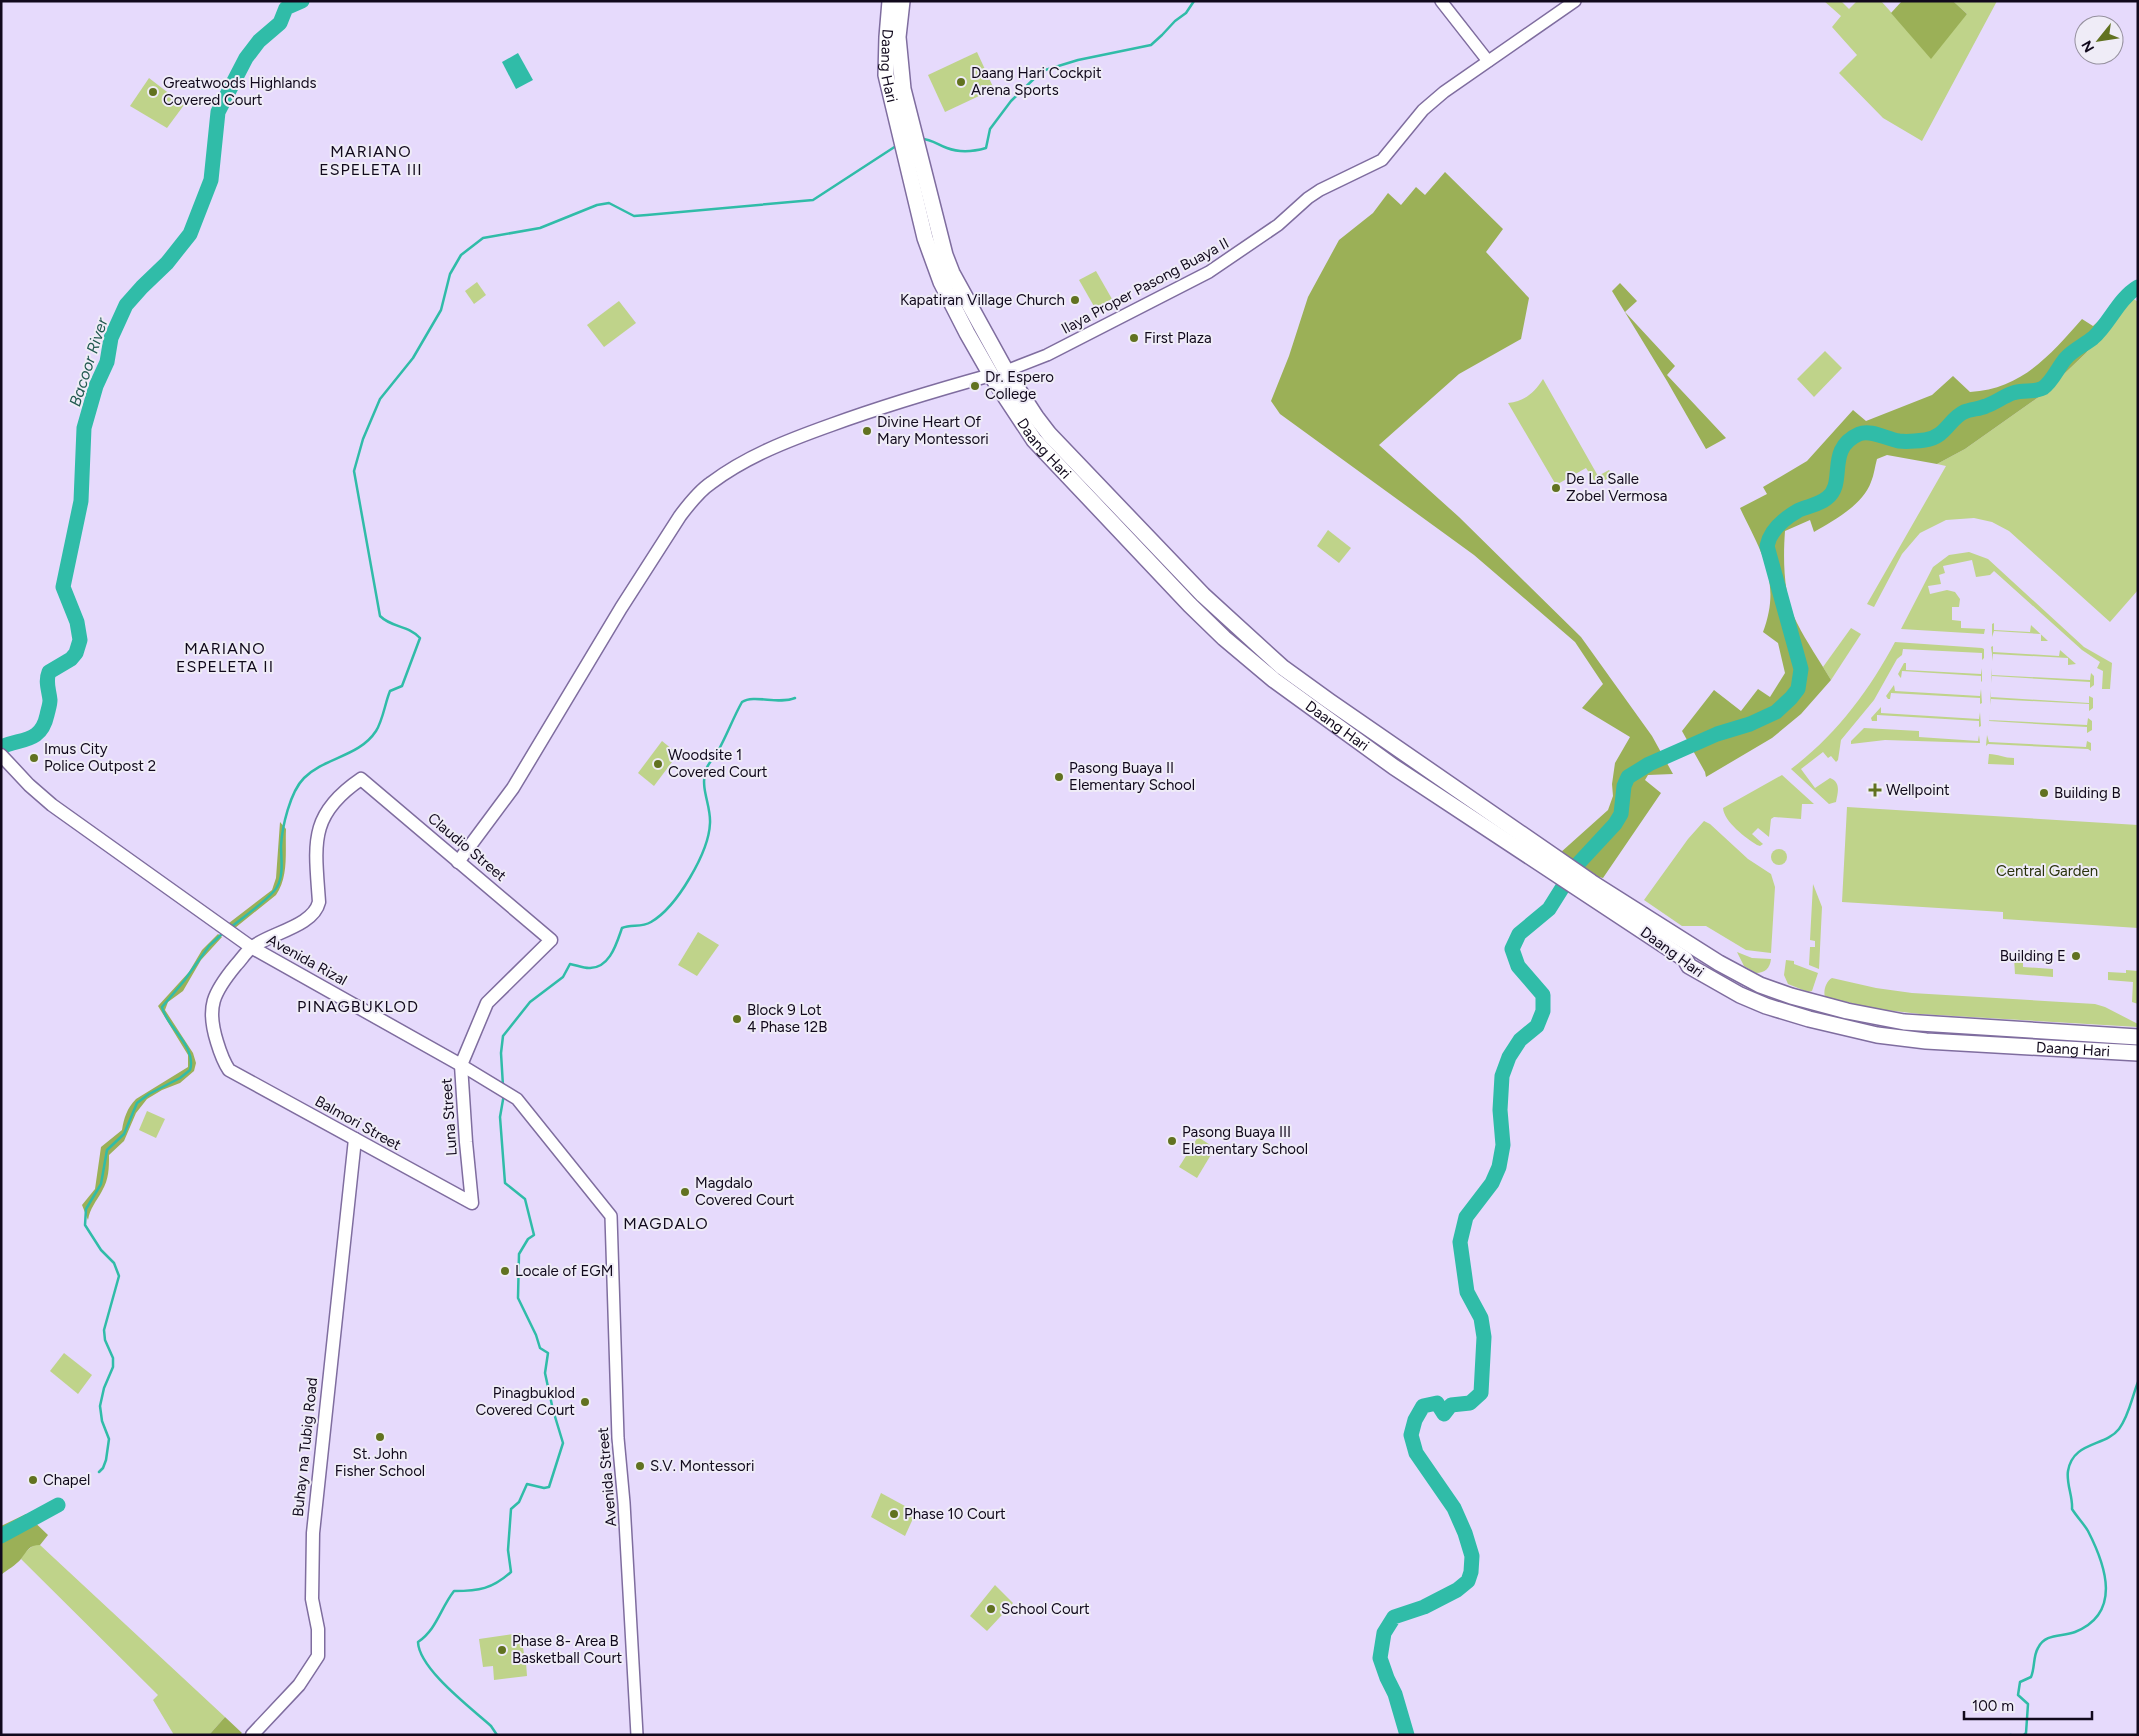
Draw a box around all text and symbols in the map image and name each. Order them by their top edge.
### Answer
north arrow [2074,15,2124,65]
street label: Daang Hari [877,28,901,104]
text: N [2078,37,2098,55]
place label: Daang Hari Cockpit Arena Sports [971,64,1102,99]
place label: Greatwoods Highlands Covered Court [163,74,316,109]
marker: Daang Hari Cockpit Arena Sports [955,76,967,88]
marker: Greatwoods Highlands Covered Court [147,86,159,98]
district label: MARIANO ESPELETA III [319,142,423,179]
street label: Ilaya Proper Pasong Buaya II [1058,234,1232,338]
place label: Kapatiran Village Church [900,291,1065,309]
marker: Kapatiran Village Church [1069,294,1081,306]
water label: Bacoor River [65,315,112,409]
place label: First Plaza [1144,329,1212,347]
marker: First Plaza [1128,332,1140,344]
place label: Dr. Espero College [985,368,1054,403]
marker: Dr. Espero College [969,380,981,392]
place label: Divine Heart Of Mary Montessori [877,413,989,448]
street label: Daang Hari [1013,415,1075,482]
marker: Divine Heart Of Mary Montessori [861,425,873,437]
place label: De La Salle Zobel Vermosa [1566,470,1667,505]
marker: De La Salle Zobel Vermosa [1550,482,1562,494]
district label: MARIANO ESPELETA II [176,639,274,676]
street label: Daang Hari [1302,697,1373,755]
place label: Imus City Police Outpost 2 [44,740,156,775]
place label: Woodsite 1 Covered Court [668,746,768,781]
marker: Imus City Police Outpost 2 [28,752,40,764]
marker: Woodsite 1 Covered Court [652,758,664,770]
place label: Pasong Buaya II Elementary School [1069,759,1195,794]
marker: Pasong Buaya II Elementary School [1053,771,1065,783]
place label: Wellpoint [1886,781,1950,799]
marker: Wellpoint [1868,783,1882,797]
place label: Building B [2054,784,2121,802]
marker: Building B [2038,787,2050,799]
street label: Claudio Street [424,809,510,885]
park label: Central Garden [1996,862,2098,880]
street label: Daang Hari [1637,923,1707,981]
street label: Avenida Rizal [264,931,350,989]
place label: Building E [2000,947,2066,965]
marker: Building E [2070,950,2082,962]
district label: PINAGBUKLOD [297,997,419,1016]
place label: Block 9 Lot 4 Phase 12B [747,1001,827,1036]
marker: Block 9 Lot 4 Phase 12B [731,1013,743,1025]
street label: Daang Hari [2035,1038,2110,1060]
street label: Luna Street [437,1077,461,1156]
street label: Balmori Street [312,1092,405,1154]
place label: Pasong Buaya III Elementary School [1182,1123,1308,1158]
marker: Pasong Buaya III Elementary School [1166,1135,1178,1147]
place label: Magdalo Covered Court [695,1174,795,1209]
marker: Magdalo Covered Court [679,1186,691,1198]
district label: MAGDALO [623,1214,709,1233]
place label: Locale of EGM [515,1262,613,1280]
marker: Locale of EGM [499,1265,511,1277]
street label: Buhay na Tubig Road [289,1376,321,1518]
place label: Pinagbuklod Covered Court [475,1384,575,1419]
marker: Pinagbuklod Covered Court [579,1396,591,1408]
street label: Avenida Street [594,1426,620,1527]
marker: St. John Fisher School [374,1431,386,1443]
place label: St. John Fisher School [335,1445,425,1480]
place label: S.V. Montessori [650,1457,754,1475]
marker: S.V. Montessori [634,1460,646,1472]
place label: Chapel [43,1471,90,1489]
marker: Chapel [27,1474,39,1486]
place label: Phase 10 Court [904,1505,1006,1523]
marker: Phase 10 Court [888,1508,900,1520]
place label: School Court [1001,1600,1090,1618]
marker: School Court [985,1603,997,1615]
place label: Phase 8- Area B Basketball Court [512,1632,622,1667]
marker: Phase 8- Area B Basketball Court [496,1644,508,1656]
scale bar [1964,1688,2092,1720]
text: 100 m [1972,1697,2014,1715]

